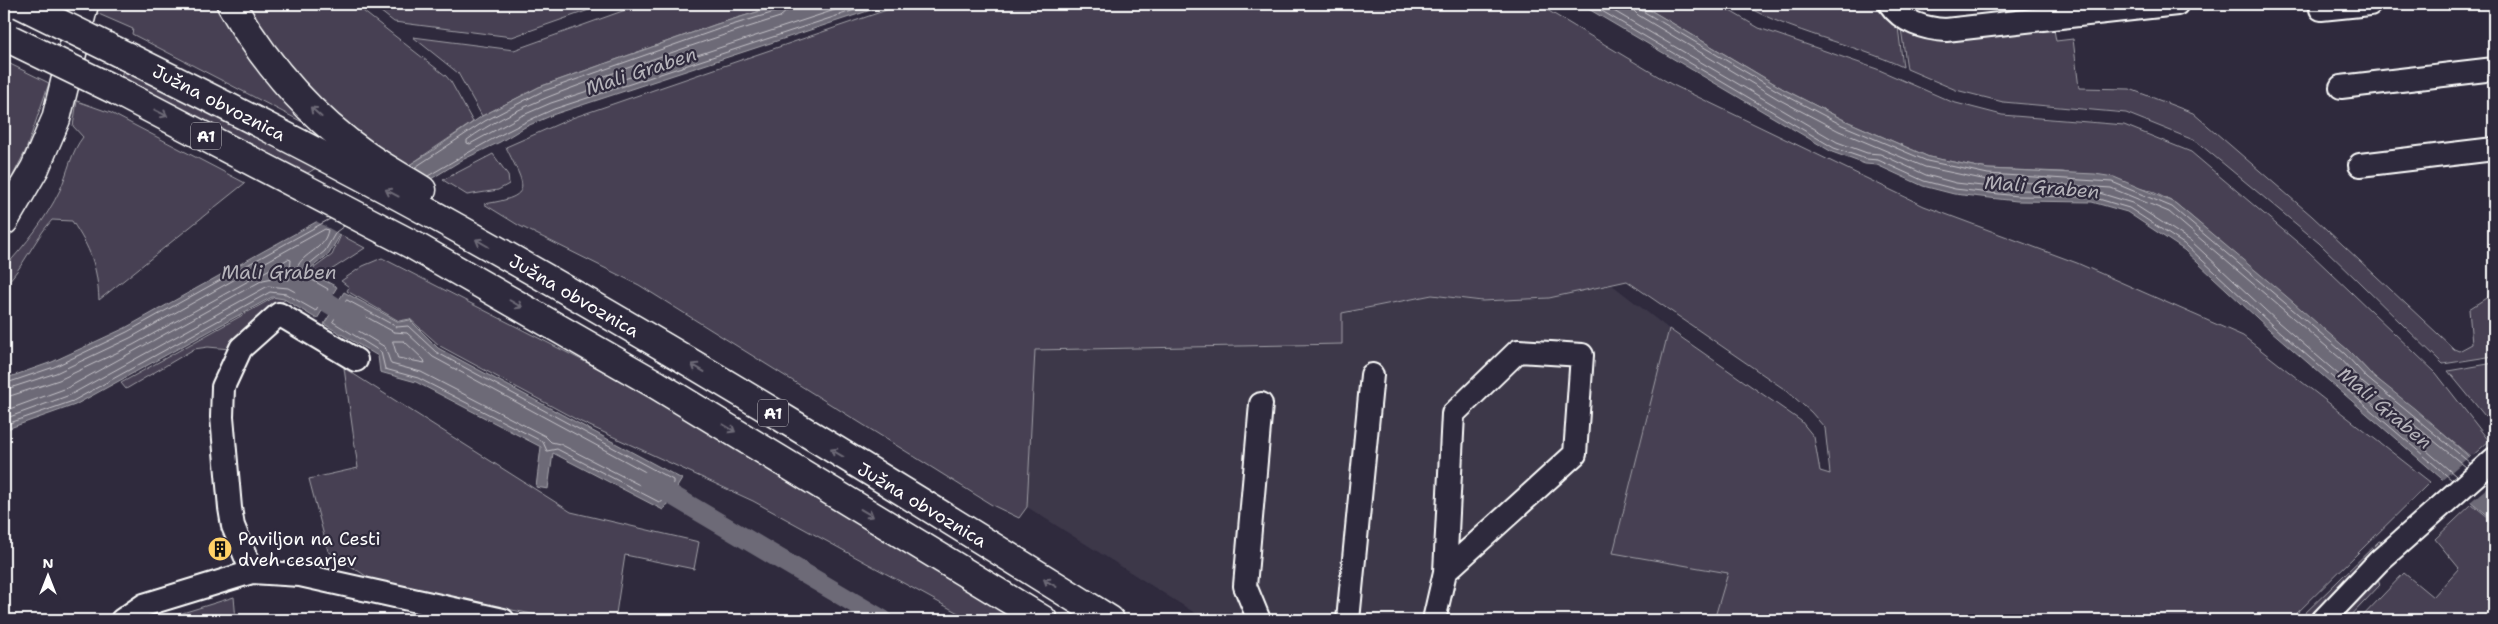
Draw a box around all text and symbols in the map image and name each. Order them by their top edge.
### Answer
water label: Mali Graben [582,41,700,101]
street label: Južna obvoznica [148,59,290,147]
one-way arrow [309,107,322,118]
one-way arrow [153,108,168,118]
road number: A1 [191,122,221,150]
water label: Mali Graben [1983,170,2101,204]
one-way arrow [385,188,400,197]
one-way arrow [475,237,489,247]
street label: Južna obvoznica [505,249,643,343]
water label: Mali Graben [221,260,337,285]
one-way arrow [509,299,524,309]
water label: Mali Graben [2333,361,2437,455]
one-way arrow [692,362,706,372]
road number: A1 [758,399,788,426]
one-way arrow [721,424,735,434]
one-way arrow [830,447,844,457]
street label: Južna obvoznica [853,457,991,553]
one-way arrow [860,508,874,518]
place label: Paviljon na Cesti dveh cesarjev [238,527,381,572]
building icon: Paviljon na Cesti dveh cesarjev [207,536,233,562]
north arrow [22,552,72,602]
text: N [42,554,54,572]
one-way arrow [1043,578,1057,589]

